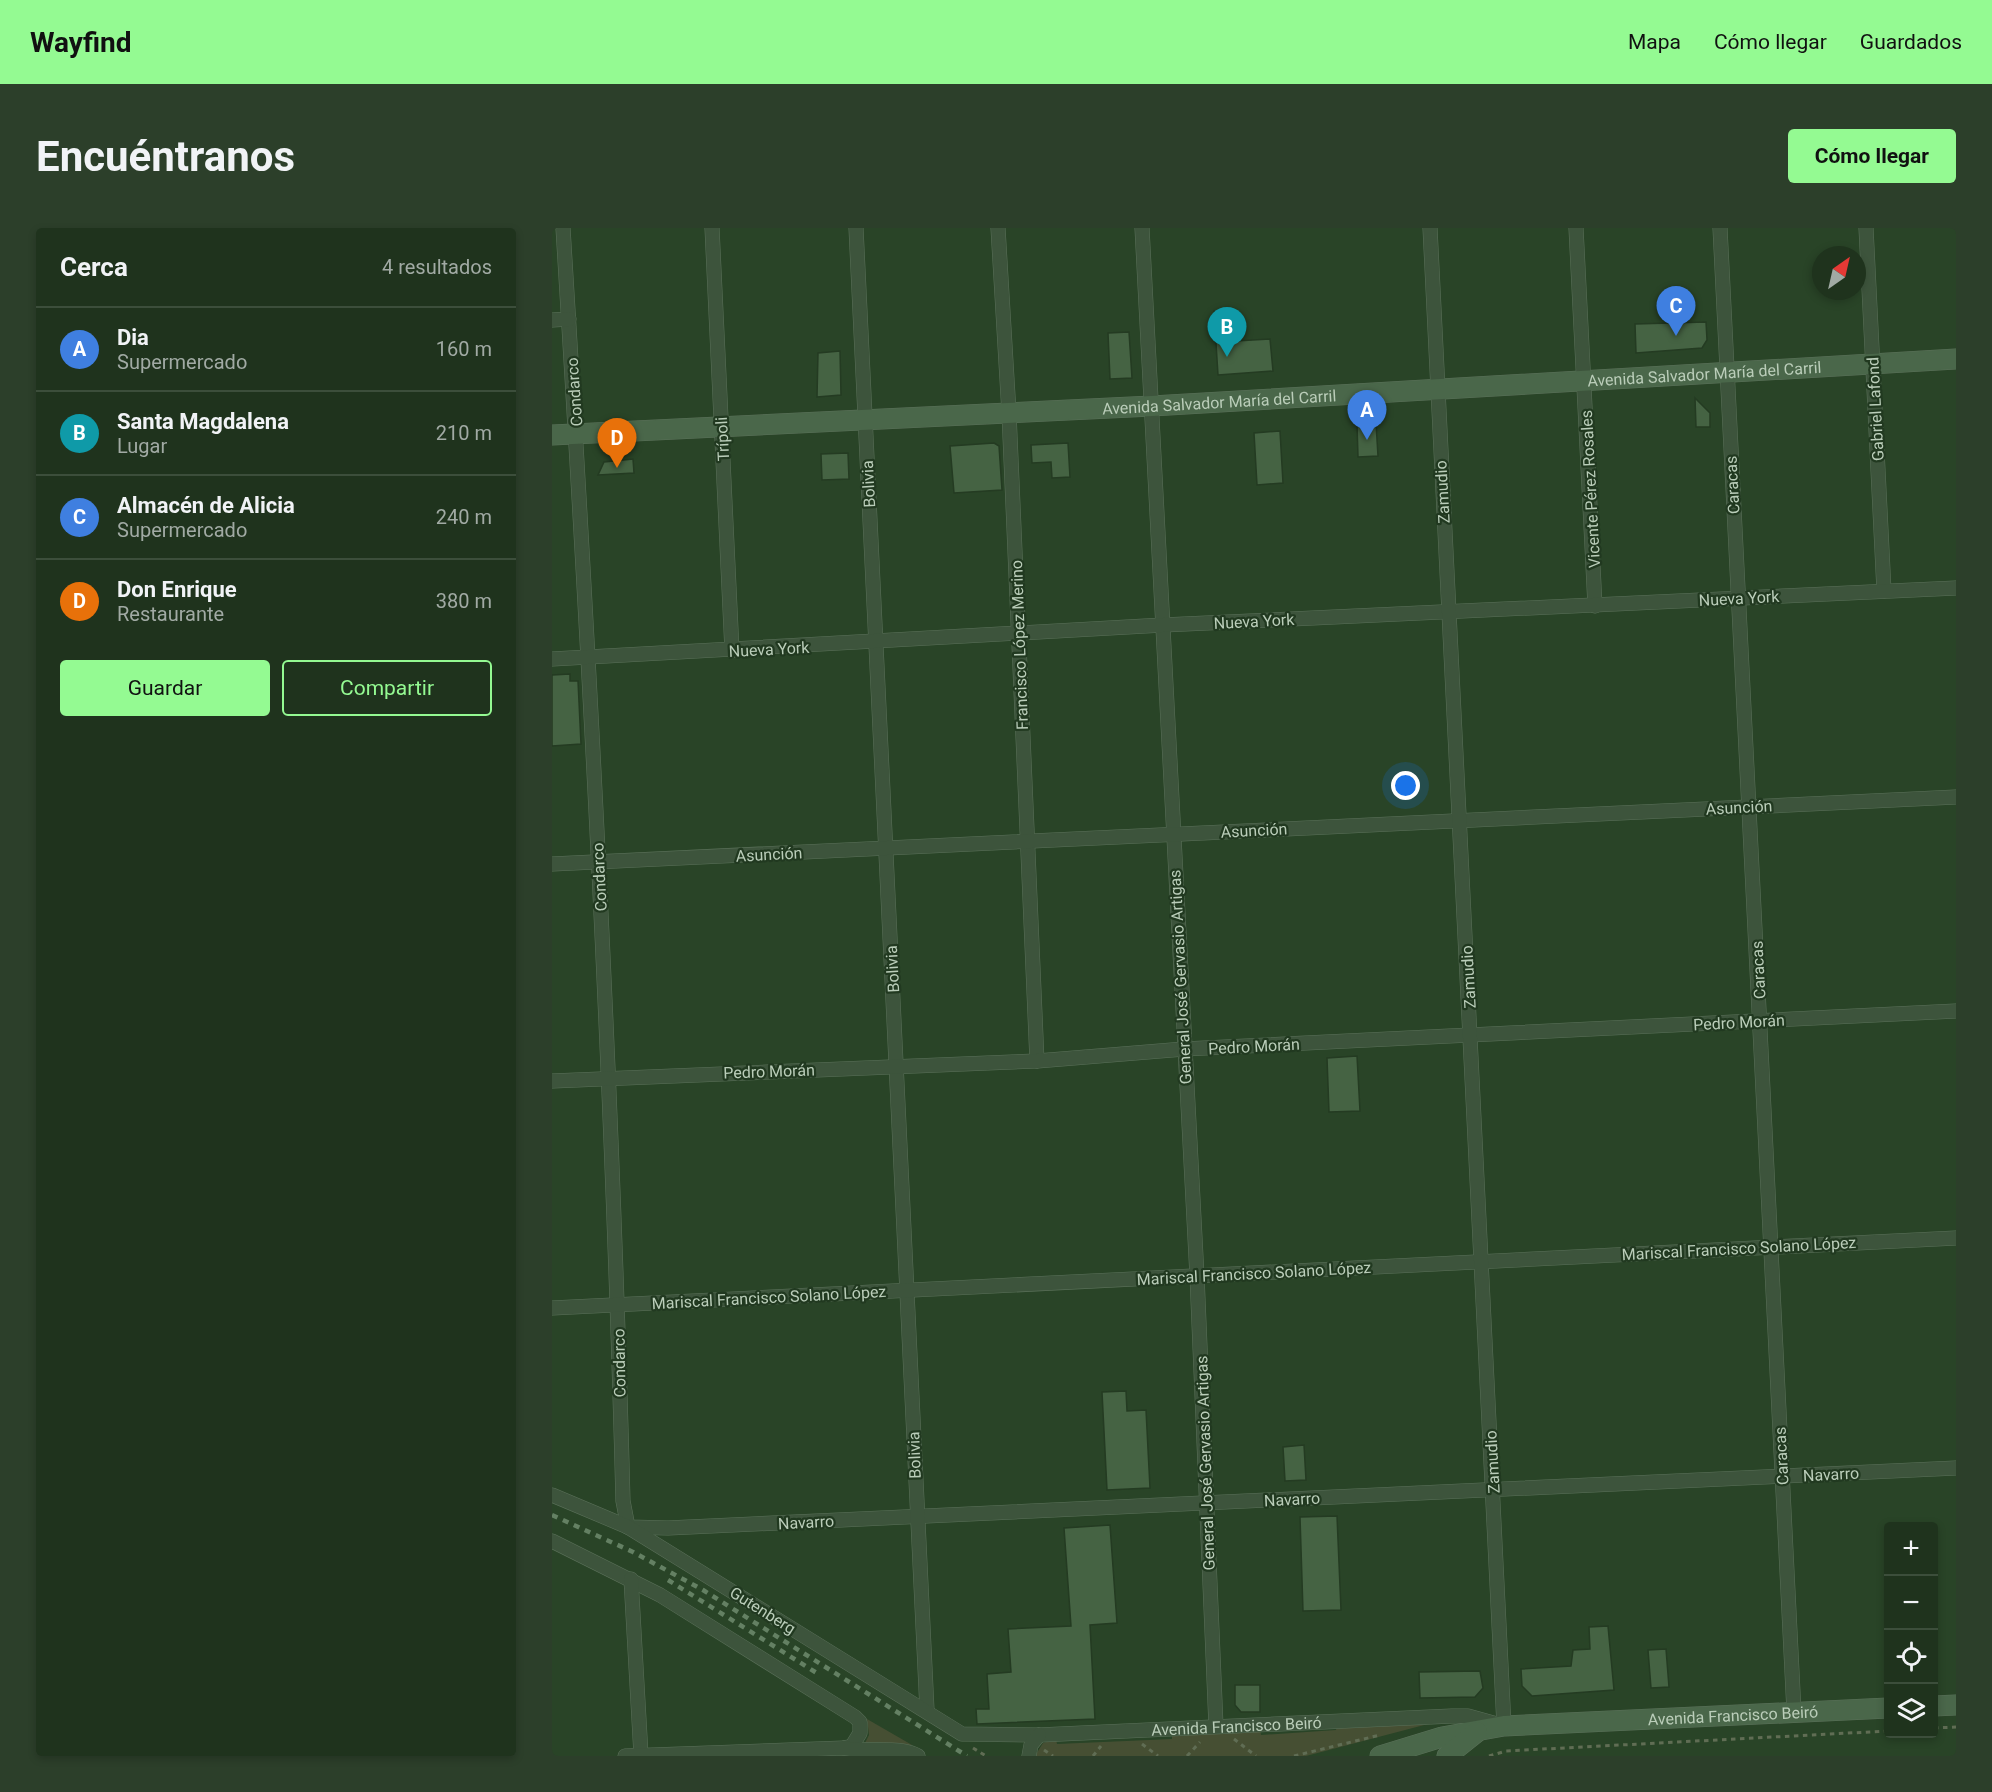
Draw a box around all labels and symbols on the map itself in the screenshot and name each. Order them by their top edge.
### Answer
north arrow [1812,246,1866,300]
pin: C [1656,286,1696,336]
pin: B [1208,308,1246,357]
street label: Gabriel Lafond [1863,356,1888,461]
street label: Condarco [563,357,586,427]
street label: Avenida Salvador María del Carril [1587,358,1822,391]
street label: Avenida Salvador María del Carril [1102,386,1337,418]
pin: A [1348,390,1386,440]
street label: Vicente Pérez Rosales [1577,409,1604,568]
street label: Trípoli [712,416,733,462]
pin: D [598,418,636,468]
street label: Caracas [1721,455,1744,515]
street label: Bolivia [858,460,879,508]
street label: Zamudio [1431,460,1454,524]
street label: Francisco López Merino [1007,560,1032,730]
street label: Nueva York [1698,587,1781,610]
street label: Nueva York [1213,610,1296,633]
street label: Nueva York [728,638,811,661]
your location [1391,771,1420,800]
street label: Asunción [1705,796,1773,819]
street label: Asunción [1220,819,1288,842]
street label: Condarco [588,842,611,912]
street label: Asunción [735,843,803,866]
street label: General José Gervasio Artigas [1165,869,1196,1085]
street label: Caracas [1747,940,1770,1000]
street label: Bolivia [882,945,903,993]
street label: Zamudio [1457,945,1480,1009]
street label: Pedro Morán [1693,1011,1785,1034]
street label: Pedro Morán [1208,1035,1300,1058]
street label: Pedro Morán [723,1060,815,1083]
street label: Mariscal Francisco Solano López [1621,1233,1857,1264]
street label: Mariscal Francisco Solano López [1136,1258,1372,1289]
street label: Mariscal Francisco Solano López [651,1282,887,1313]
street label: Condarco [609,1328,630,1398]
street label: General José Gervasio Artigas [1192,1355,1219,1571]
street label: Caracas [1770,1426,1793,1486]
street label: Zamudio [1481,1430,1504,1494]
street label: Bolivia [904,1431,925,1479]
street label: Navarro [1802,1464,1860,1485]
street label: Navarro [1263,1489,1321,1510]
street label: Navarro [777,1512,835,1533]
street label: Gutenberg [726,1583,799,1638]
street label: Avenida Francisco Beiró [1647,1702,1819,1729]
street label: Avenida Francisco Beiró [1151,1713,1322,1740]

